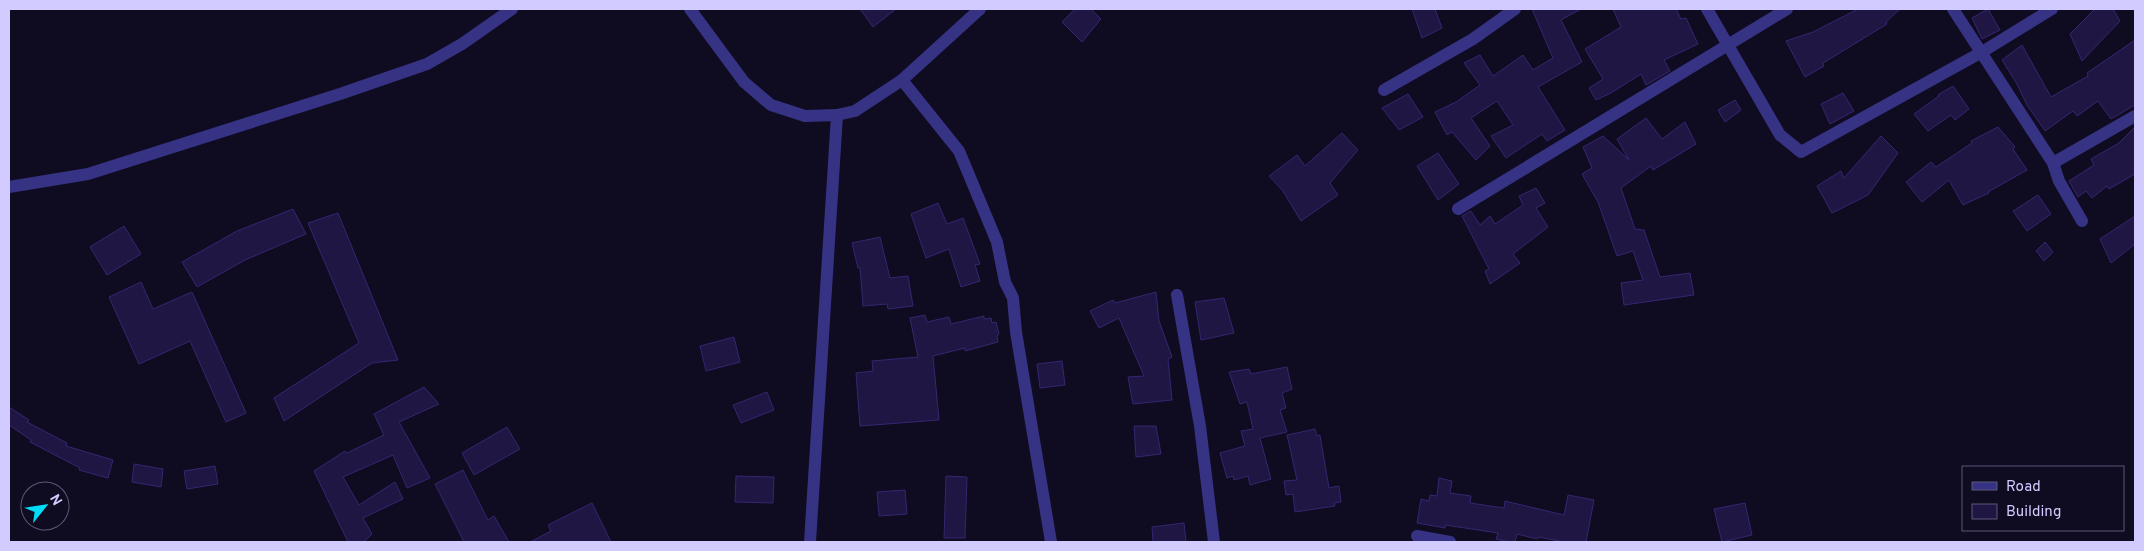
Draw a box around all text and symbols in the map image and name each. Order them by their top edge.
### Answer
legend [1962,466,2124,531]
text: Road [2006,478,2041,497]
north arrow [20,481,70,531]
text: N [45,492,65,509]
text: Building [2006,503,2061,522]

